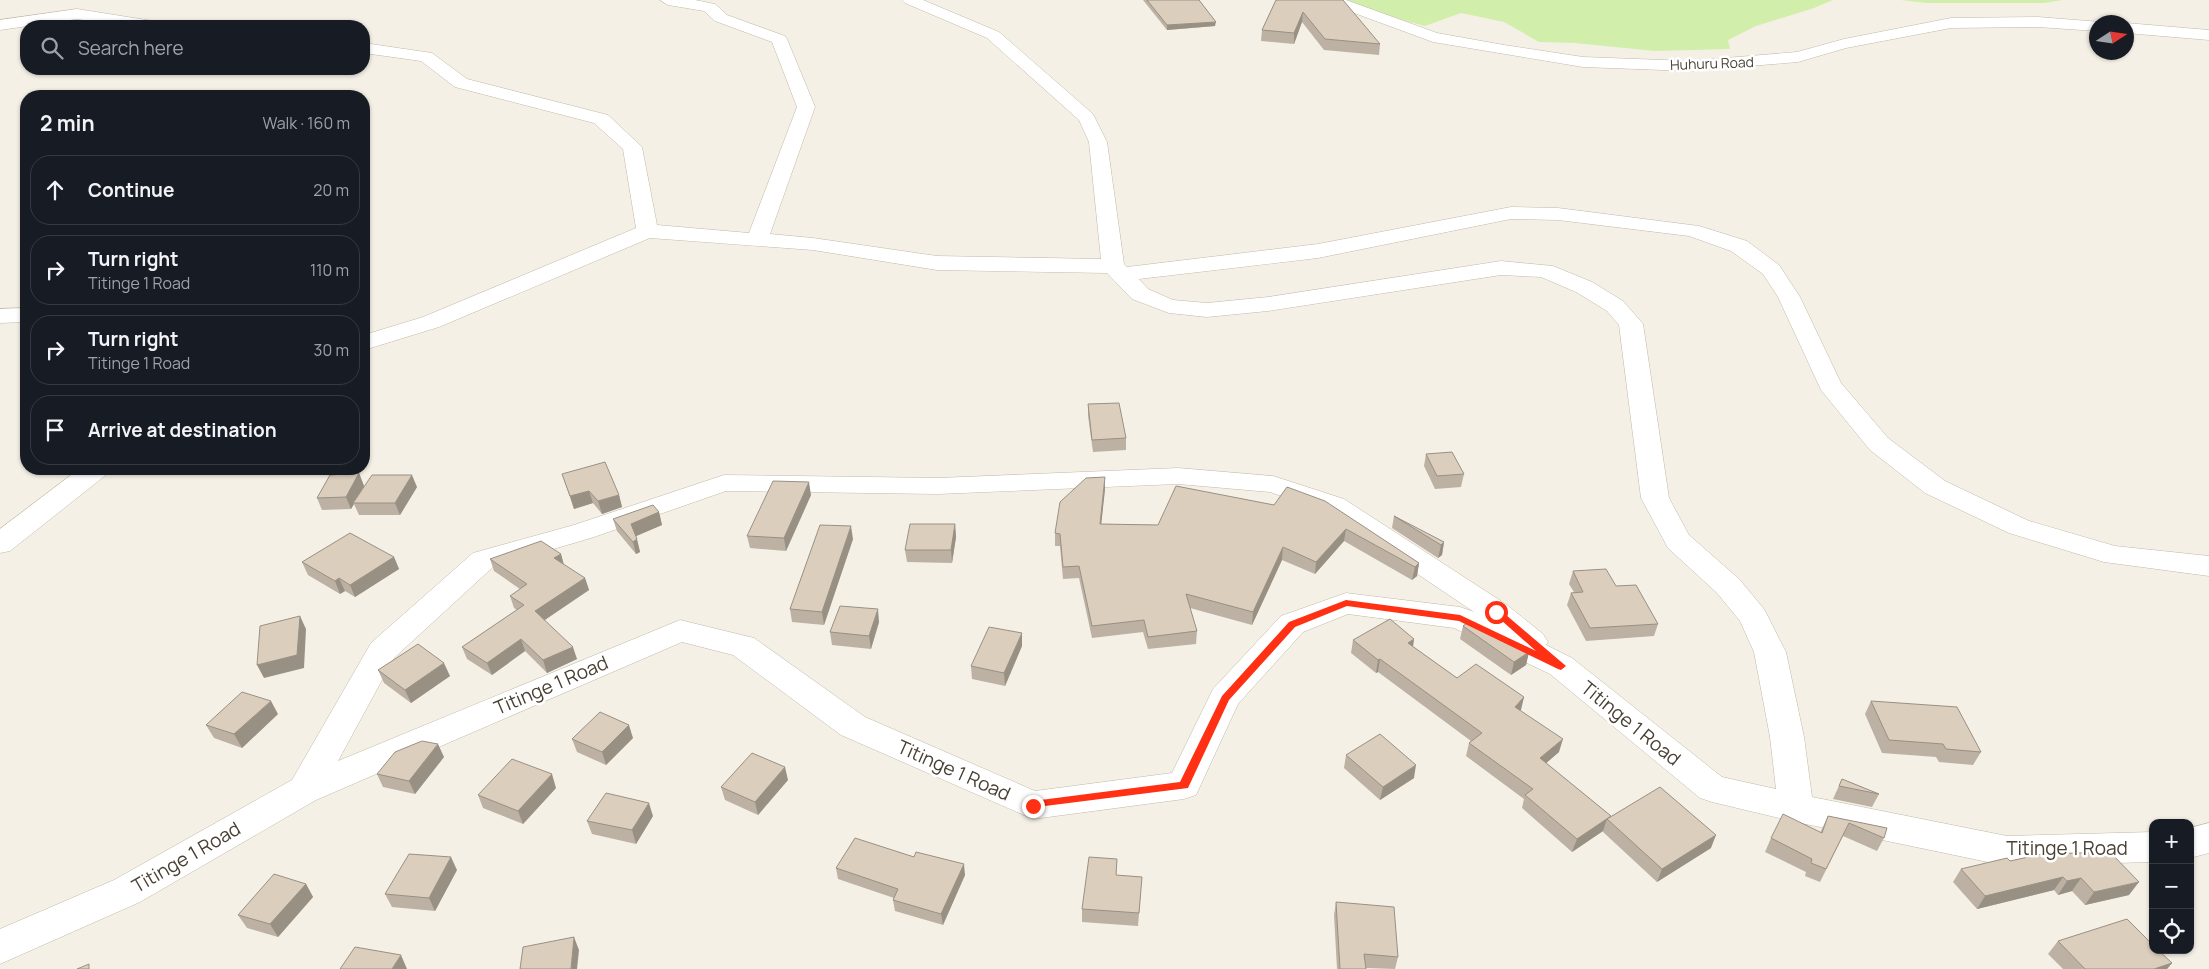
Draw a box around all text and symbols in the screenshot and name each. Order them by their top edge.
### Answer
north arrow [2089,15,2134,60]
search box [20,20,370,75]
icon: search [38,34,66,62]
text: Search here [78,35,184,61]
street label: Huhuru Road [1670,52,1754,74]
text: 2 min [40,109,95,137]
text: Walk · 160 m [262,112,350,134]
icon: ahead [41,176,69,204]
text: Continue [88,177,174,203]
text: 20 m [313,179,349,201]
text: Turn right [88,246,178,272]
icon: right [41,256,69,284]
text: 110 m [310,259,349,281]
text: Titinge 1 Road [88,272,190,294]
text: Turn right [88,326,178,352]
icon: right [41,336,69,364]
text: 30 m [314,339,349,361]
text: Titinge 1 Road [88,352,190,374]
icon: arrive [41,416,69,444]
text: Arrive at destination [88,417,277,443]
route start [1485,601,1508,624]
street label: Titinge 1 Road [490,649,612,721]
street label: Titinge 1 Road [1576,675,1686,771]
street label: Titinge 1 Road [893,733,1015,807]
route end [1022,795,1045,818]
street label: Titinge 1 Road [127,815,245,899]
map controls [2149,819,2194,954]
button: + [2149,819,2194,864]
street label: Titinge 1 Road [2006,835,2128,861]
button: − [2149,864,2194,909]
button: locate [2149,909,2194,954]

